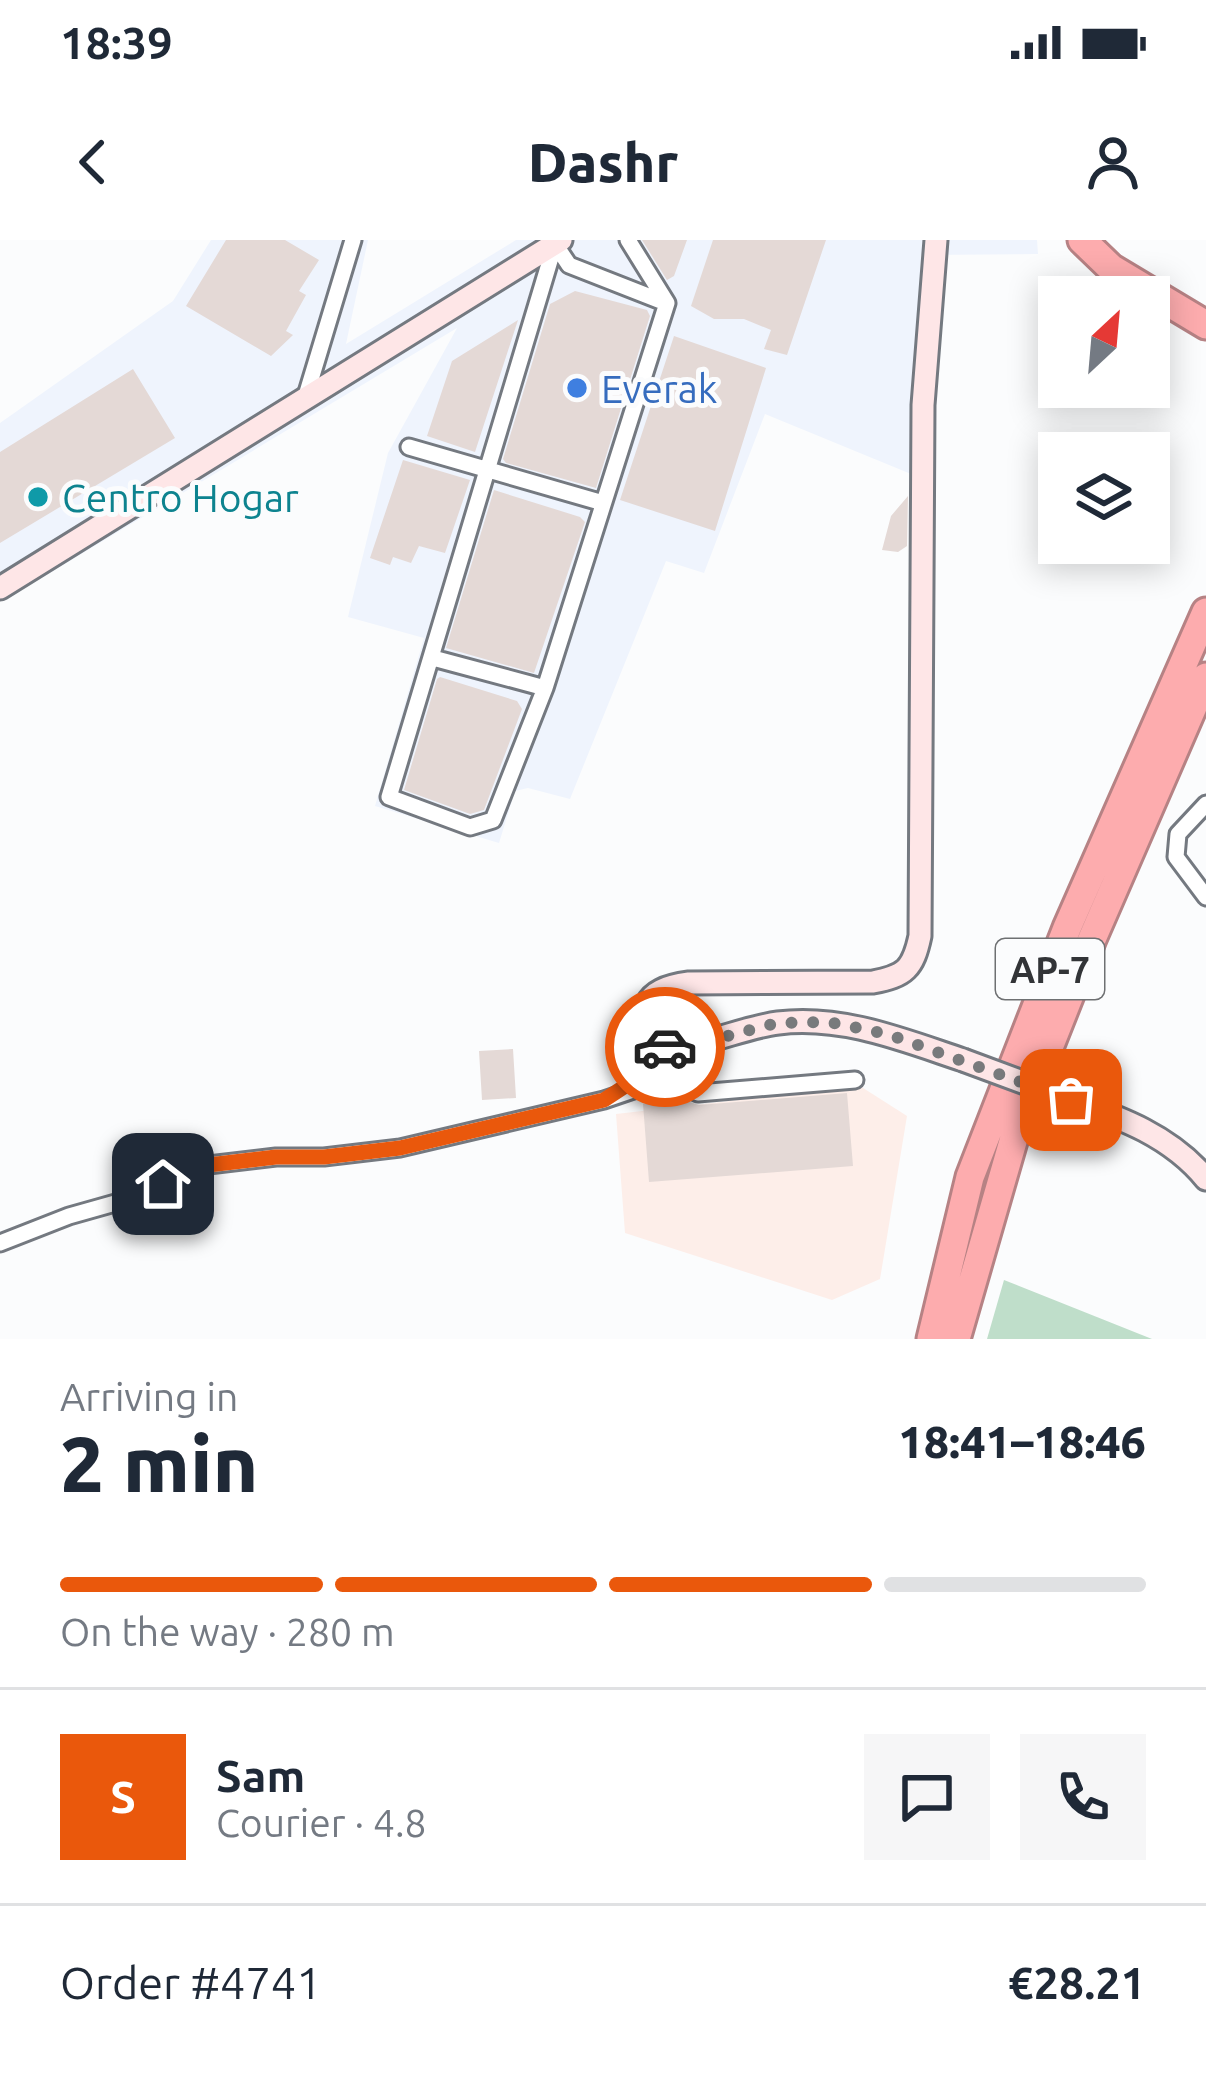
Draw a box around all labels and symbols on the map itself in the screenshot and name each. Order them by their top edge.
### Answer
north arrow [1038,276,1170,408]
place label: Everak [601,367,717,410]
marker: Everak [564,375,590,401]
place label: Centro Hogar [62,476,299,519]
marker: Centro Hogar [25,484,51,510]
road number: AP-7 [996,939,1104,999]
courier [605,987,725,1107]
pin [1020,1049,1122,1151]
pin [112,1133,214,1235]

